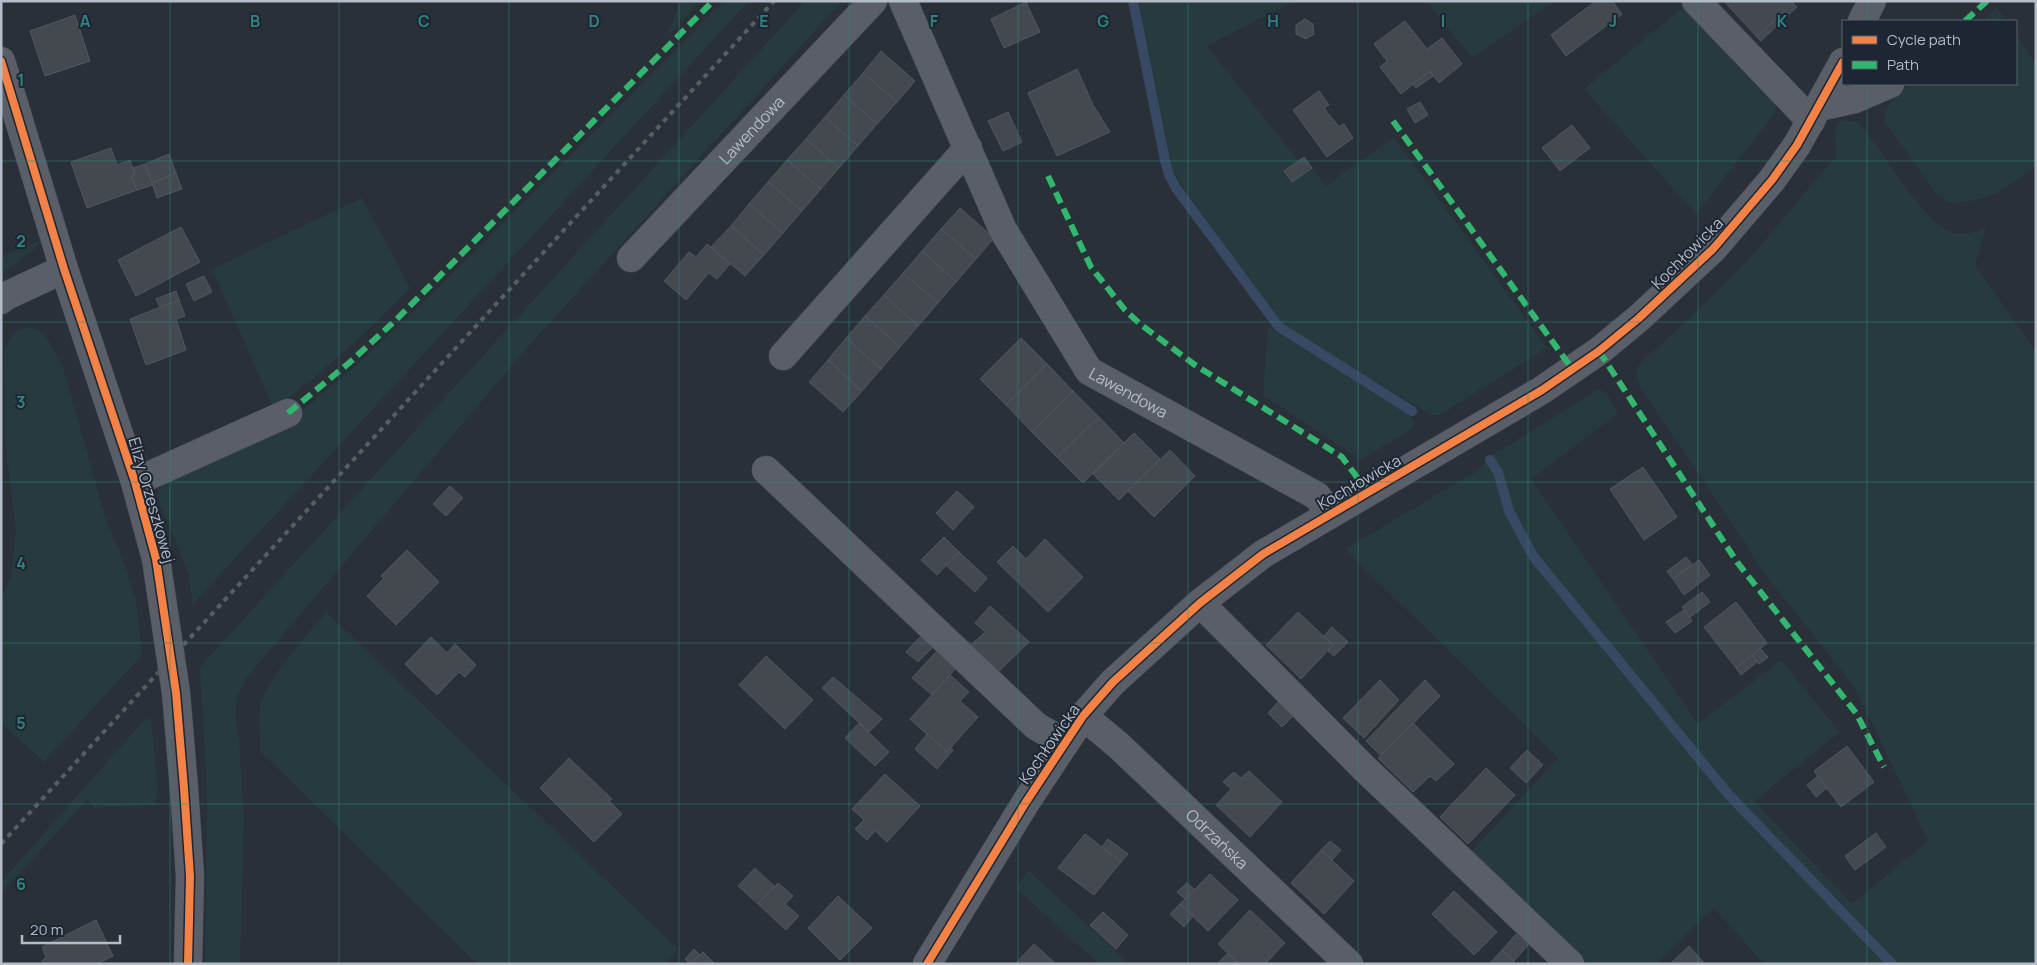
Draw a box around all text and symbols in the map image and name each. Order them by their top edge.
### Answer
text: A [80,10,91,32]
text: B [250,10,260,32]
text: C [418,10,430,32]
text: D [588,10,600,32]
text: E [759,10,769,32]
text: F [930,10,939,32]
text: G [1097,10,1109,32]
text: H [1267,10,1279,32]
text: I [1441,10,1445,32]
text: J [1609,10,1617,32]
text: K [1777,10,1788,32]
legend [1842,20,2017,85]
text: Cycle path [1887,29,1961,50]
text: Path [1887,54,1919,75]
text: 1 [17,69,25,91]
street label: Lawendowa [714,91,789,169]
street label: Kochłowicka [1646,212,1728,294]
text: 2 [16,230,26,252]
street label: Lawendowa [1085,362,1172,423]
text: 3 [16,391,26,413]
street label: Elizy Orzeszkowej [123,434,181,566]
street label: Kochłowicka [1313,449,1405,515]
text: 4 [16,552,26,574]
street label: Kochłowicka [1013,700,1085,788]
text: 5 [16,712,26,734]
street label: Odrzańska [1181,804,1253,874]
text: 6 [16,873,26,895]
scale bar [22,912,120,944]
text: 20 m [30,919,63,940]

